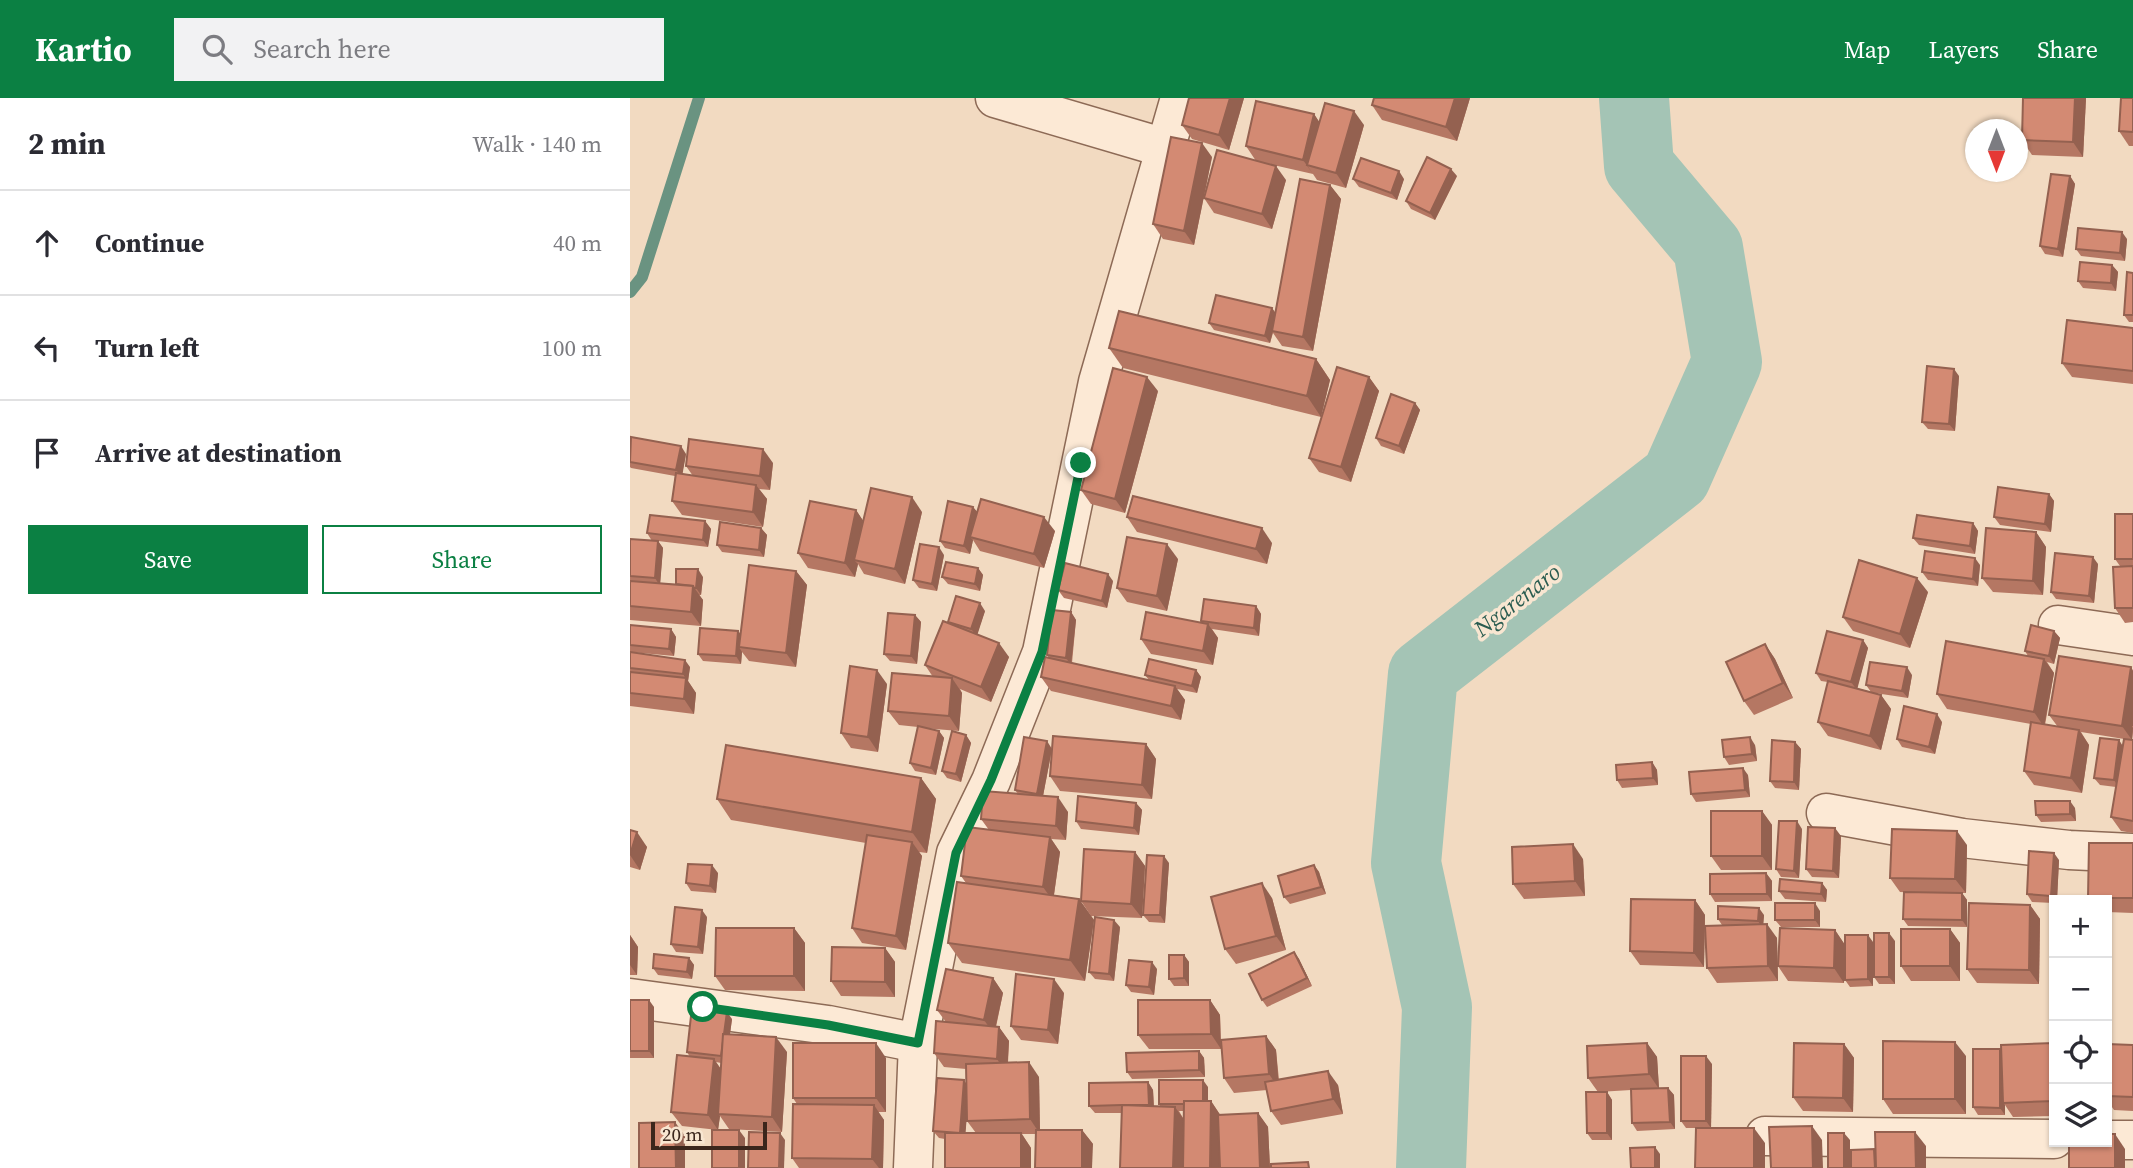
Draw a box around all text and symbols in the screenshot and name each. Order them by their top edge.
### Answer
search box [174,18,664,81]
text: Kartio [35,27,132,72]
icon: search [198,30,236,68]
text: Search here [254,31,391,67]
text: Map [1844,33,1891,66]
text: Layers [1929,33,1999,66]
text: Share [2037,33,2098,66]
north arrow [1965,119,2028,182]
text: 2 min [28,123,106,164]
text: Walk · 140 m [472,128,602,160]
icon: ahead [28,224,66,262]
text: Continue [95,225,204,261]
text: 40 m [553,227,602,259]
icon: left [28,329,66,367]
text: Turn left [95,330,199,366]
text: 100 m [541,332,602,364]
icon: arrive [28,434,66,472]
text: Arrive at destination [95,435,342,471]
route end [1065,447,1096,478]
button: Save [28,525,308,594]
button: Share [322,525,602,594]
water label: Ngarenaro [1466,556,1567,645]
map controls [2049,895,2112,1147]
button: + [2049,895,2112,958]
button: − [2049,958,2112,1021]
route start [687,991,718,1022]
button: locate [2049,1021,2112,1084]
button: layers [2049,1084,2112,1147]
scale bar [651,1119,766,1151]
text: 20 m [662,1121,703,1147]

